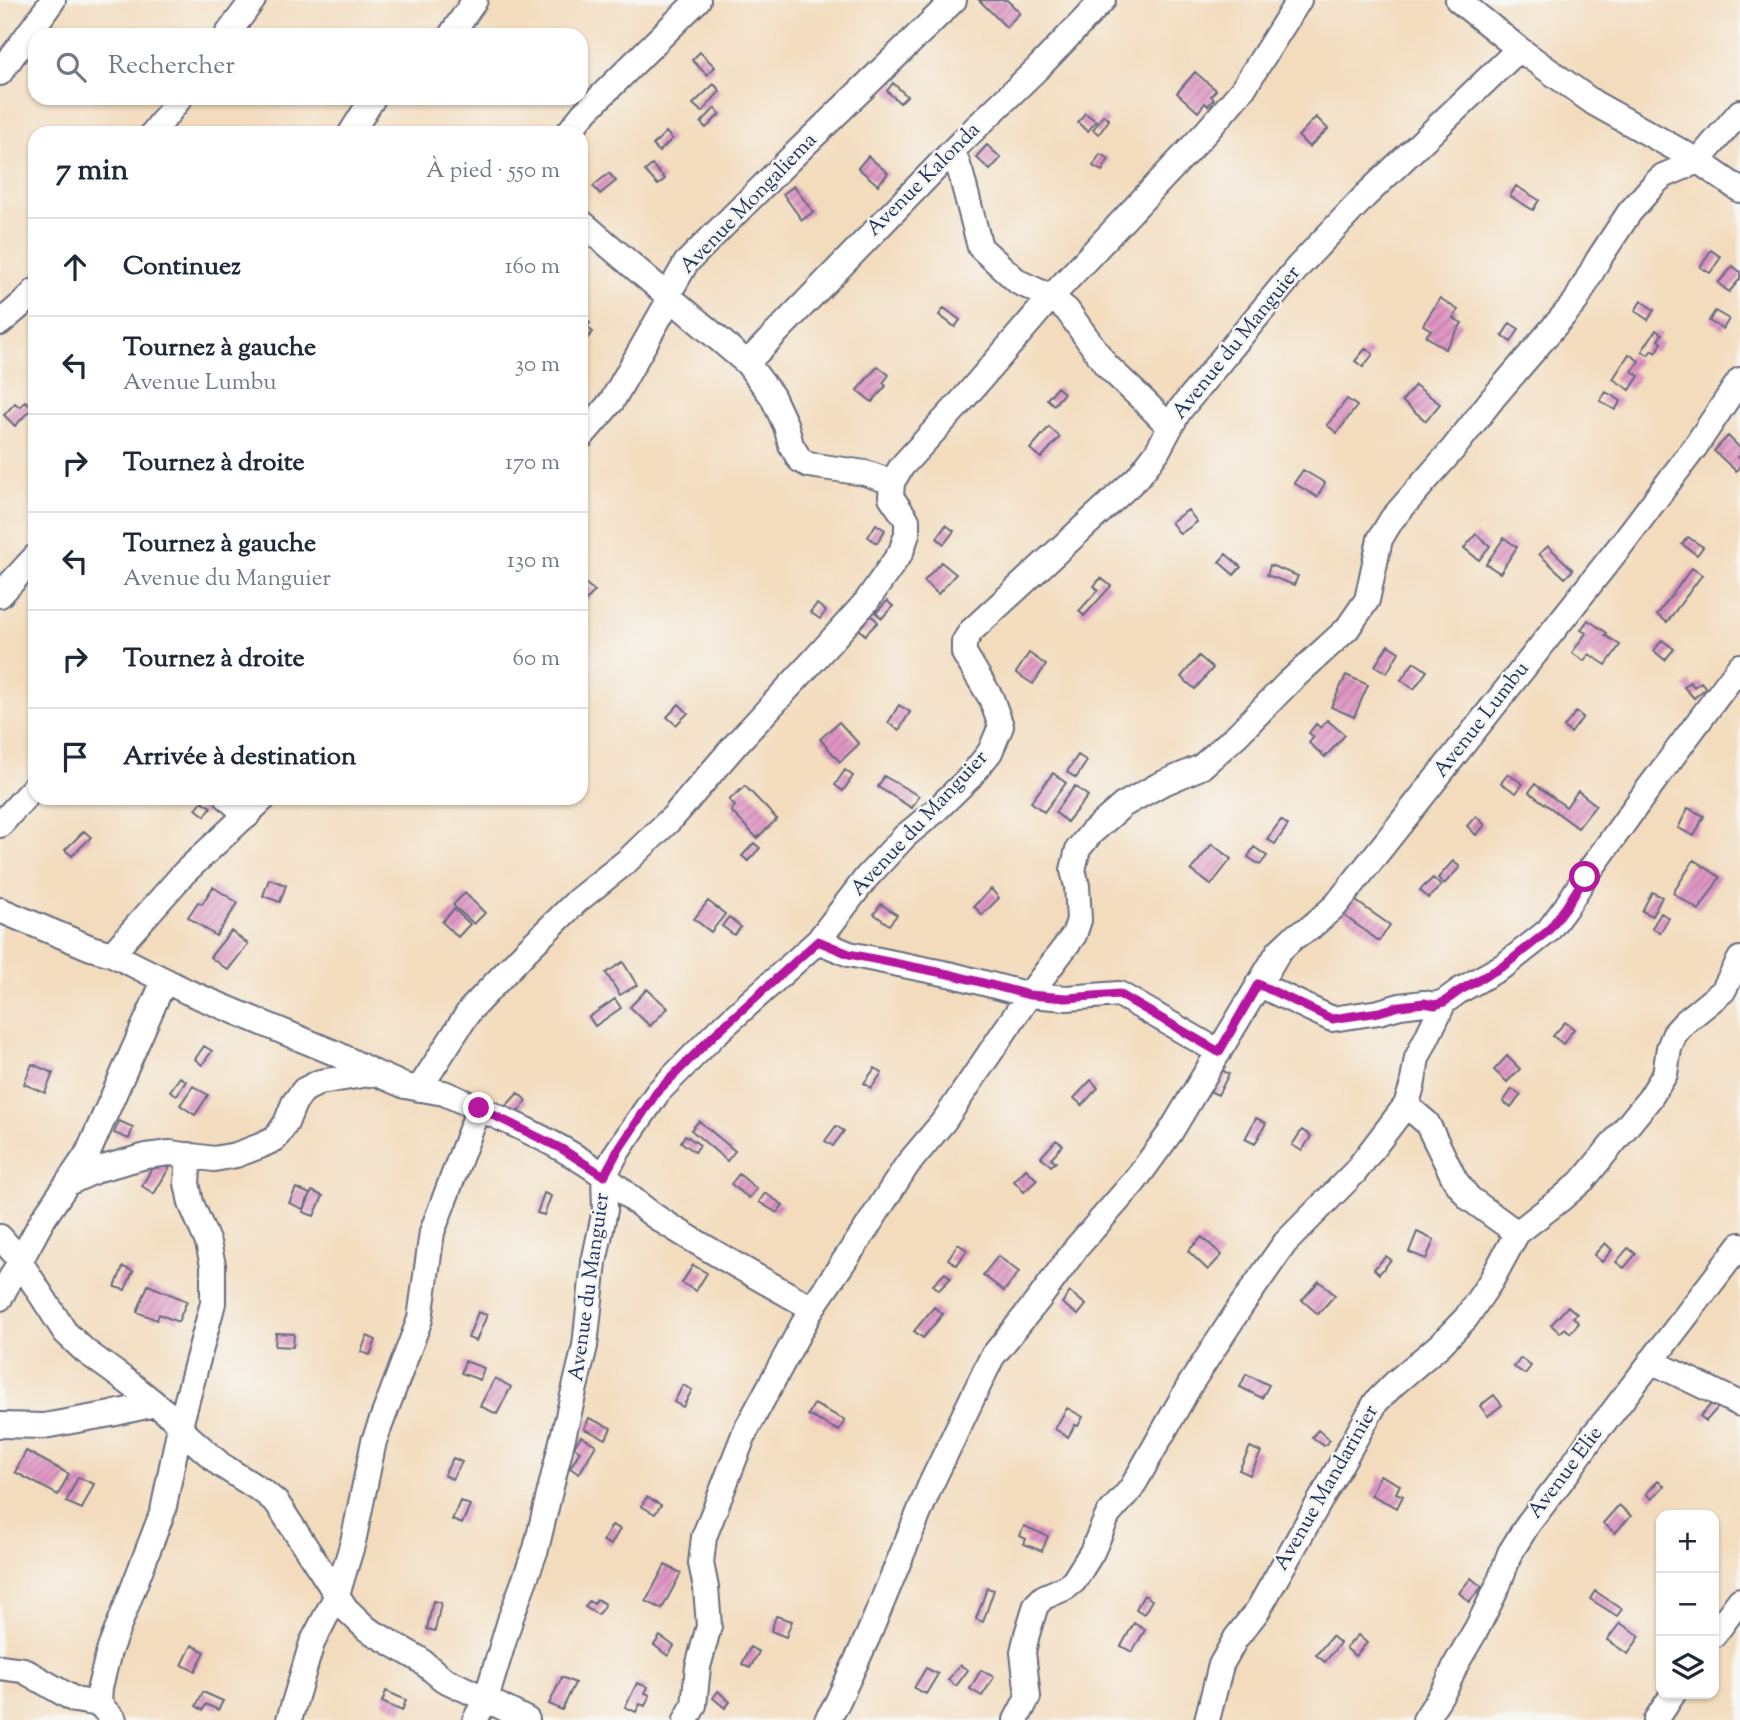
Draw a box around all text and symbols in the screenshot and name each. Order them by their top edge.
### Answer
search box [28,28,588,105]
icon: search [52,48,90,86]
text: Rechercher [108,48,235,85]
street label: Avenue Kalonda [860,116,988,244]
street label: Avenue Mongaliema [674,127,825,281]
text: 7 min [56,150,128,193]
text: À pied · 550 m [426,155,560,188]
icon: ahead [56,248,94,286]
text: Continuez [123,249,241,286]
text: 160 m [505,251,560,284]
street label: Avenue du Manguier [1166,260,1308,426]
text: Tournez à gauche [123,330,316,367]
icon: left [56,346,94,384]
text: 30 m [515,349,560,382]
text: Avenue Lumbu [123,367,276,400]
icon: right [56,444,94,482]
text: Tournez à droite [123,445,305,482]
text: 170 m [505,447,560,480]
text: Tournez à gauche [123,526,316,563]
icon: left [56,542,94,580]
text: 130 m [507,545,560,578]
text: Avenue du Manguier [123,563,331,596]
icon: right [56,640,94,678]
text: Tournez à droite [123,641,305,678]
text: 60 m [512,643,560,676]
street label: Avenue Lumbu [1427,656,1537,784]
icon: arrive [56,738,94,776]
text: Arrivée à destination [123,739,356,776]
street label: Avenue du Manguier [844,744,996,904]
route start [1569,861,1600,892]
route end [463,1092,494,1123]
street label: Avenue du Manguier [562,1191,618,1383]
street label: Avenue Mandarinier [1267,1399,1387,1576]
street label: Avenue Elie [1521,1421,1611,1525]
map controls [1656,1510,1719,1699]
button: + [1656,1510,1719,1573]
button: − [1656,1573,1719,1636]
button: layers [1656,1636,1719,1699]

